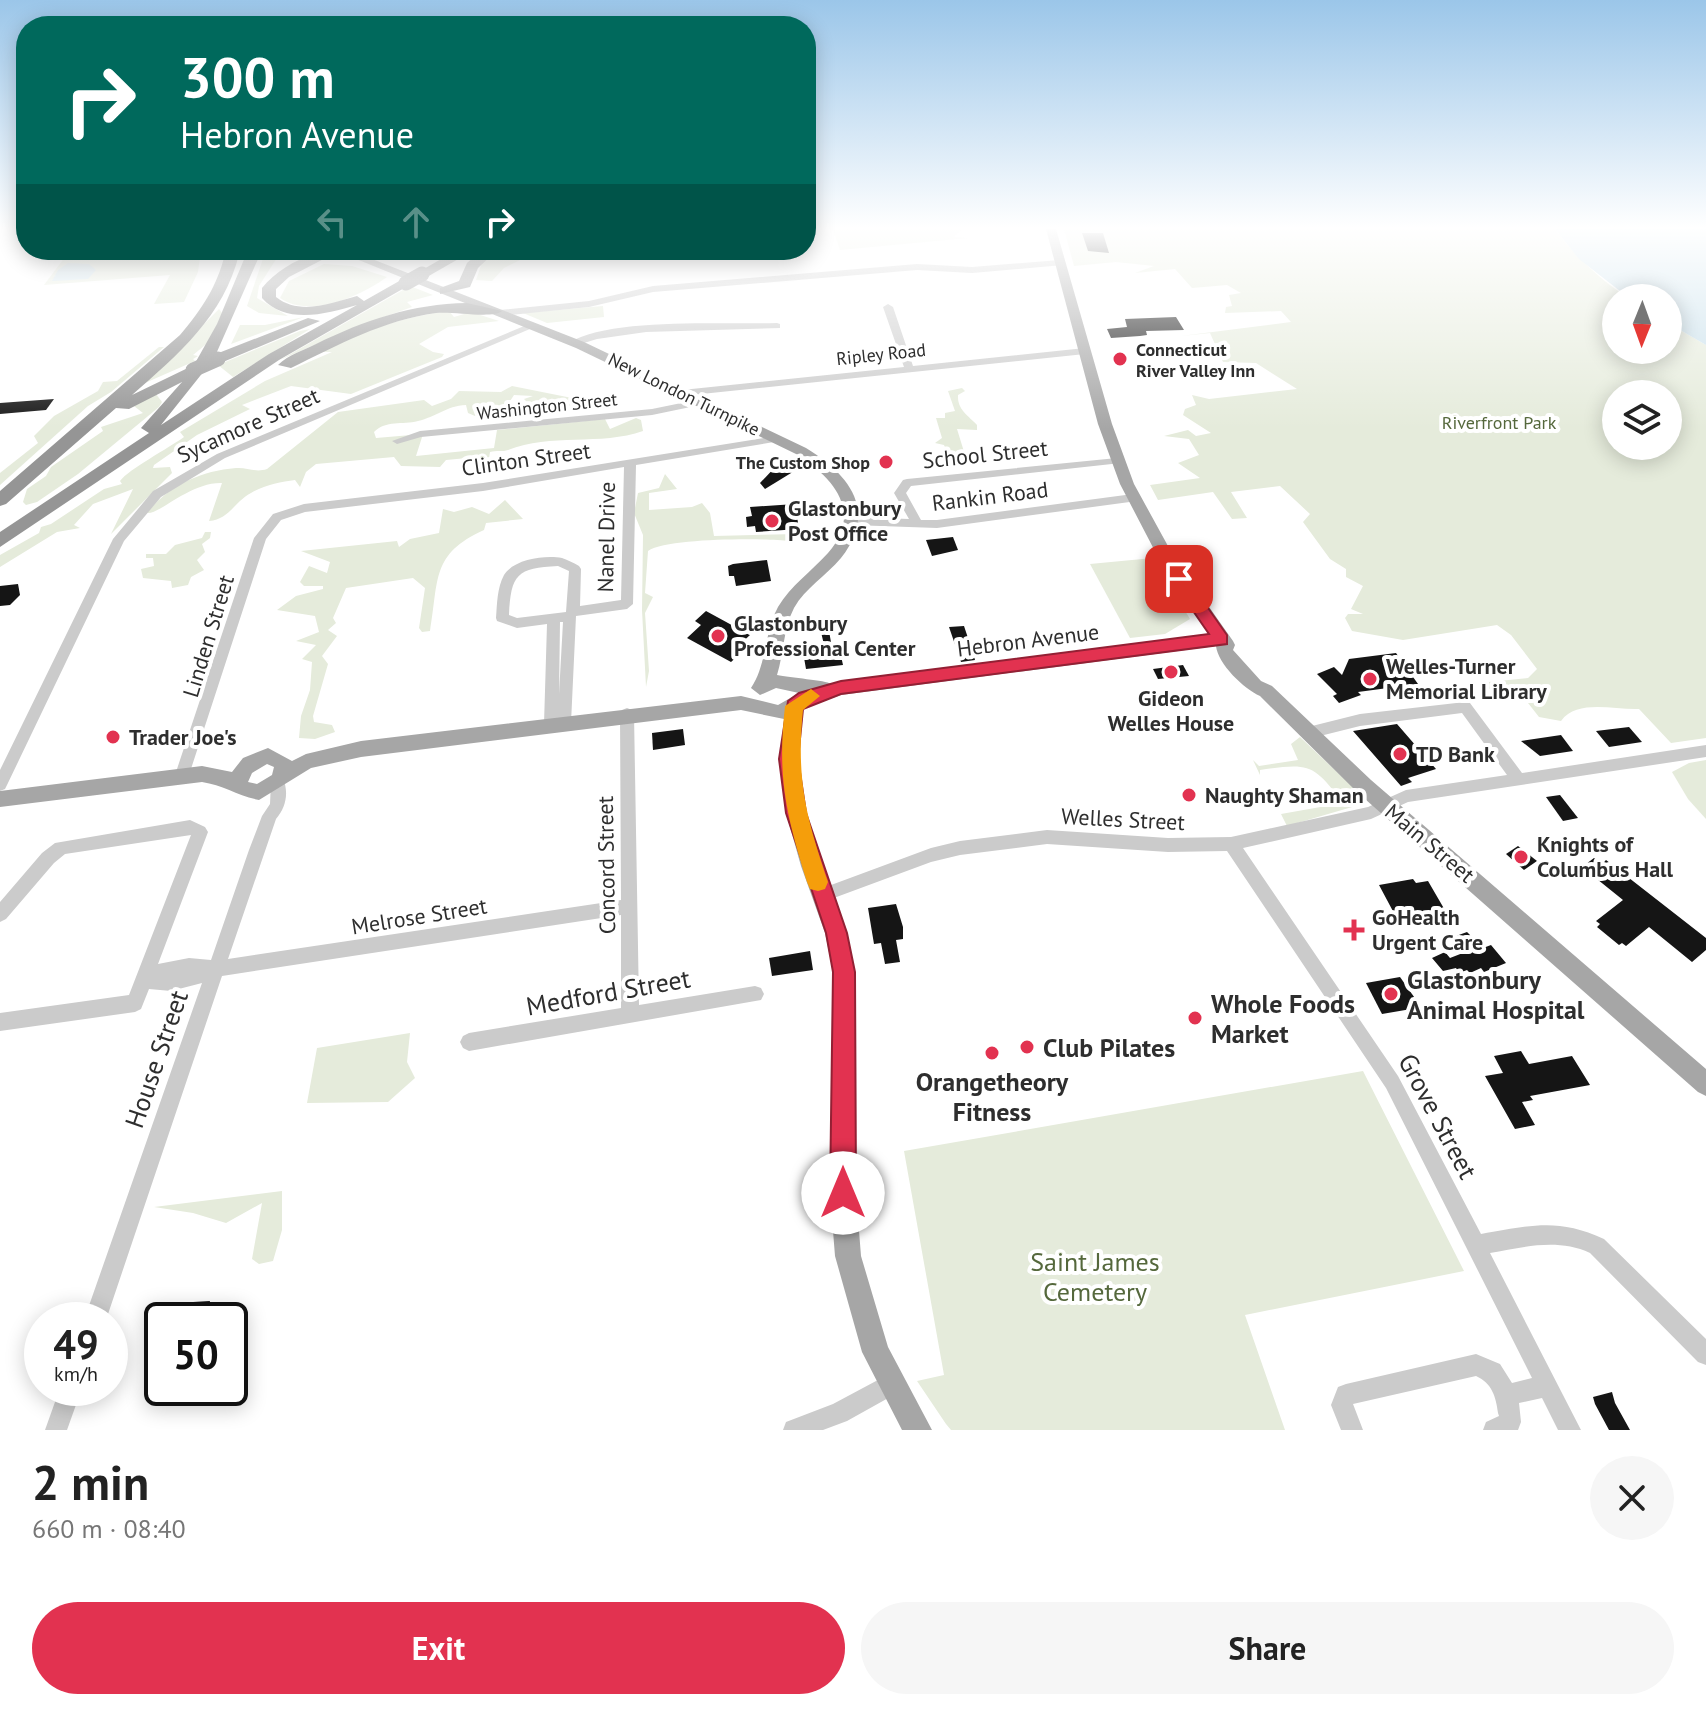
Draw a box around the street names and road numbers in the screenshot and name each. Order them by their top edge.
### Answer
street label: Ripley Road [835,338,927,370]
street label: New London Turnpike [604,347,764,441]
street label: Sycamore Street [172,381,324,469]
street label: Washington Street [476,387,618,425]
street label: School Street [921,433,1050,474]
street label: Clinton Street [460,436,593,482]
street label: Rankin Road [930,475,1050,517]
street label: Nanel Drive [591,481,621,593]
street label: Linden Street [176,571,240,701]
street label: Hebron Avenue [955,617,1101,663]
street label: Concord Street [591,795,621,934]
street label: Main Street [1380,797,1481,889]
street label: Welles Street [1060,802,1186,836]
street label: Melrose Street [349,891,489,941]
street label: Medford Street [523,961,693,1023]
street label: House Street [117,986,195,1132]
street label: Grove Street [1391,1048,1485,1184]

